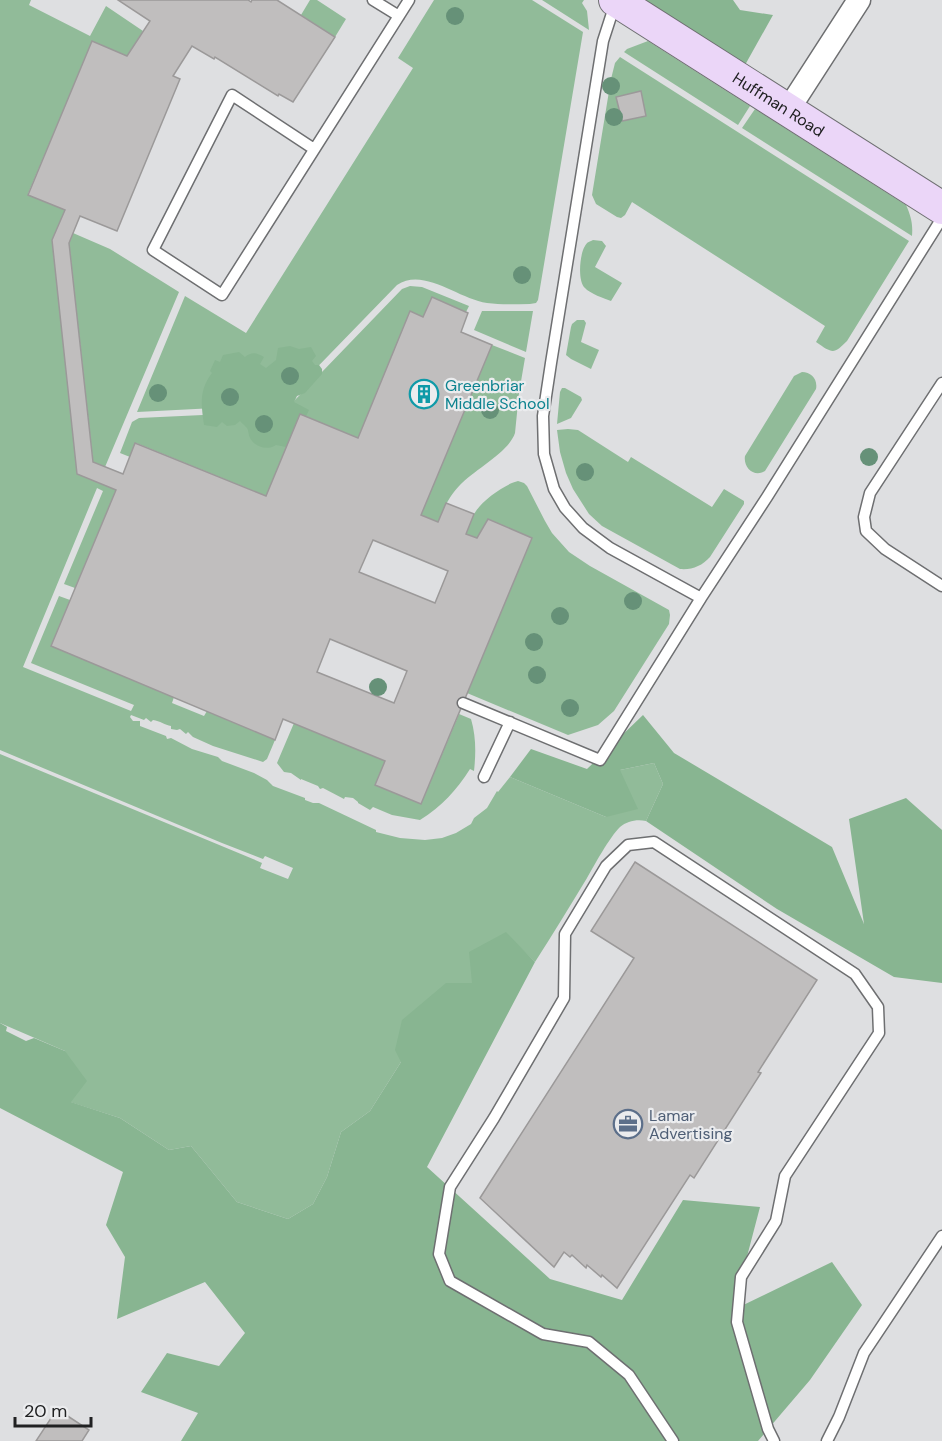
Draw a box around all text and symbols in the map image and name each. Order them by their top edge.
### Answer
street label: Huffman Road [729,67,829,141]
place label: Greenbriar Middle School [445,375,549,414]
building icon: Greenbriar Middle School [408,378,440,410]
place label: Lamar Advertising [649,1105,732,1144]
office icon: Lamar Advertising [612,1108,644,1140]
scale bar [15,1390,92,1428]
text: 20 m [24,1399,67,1423]

